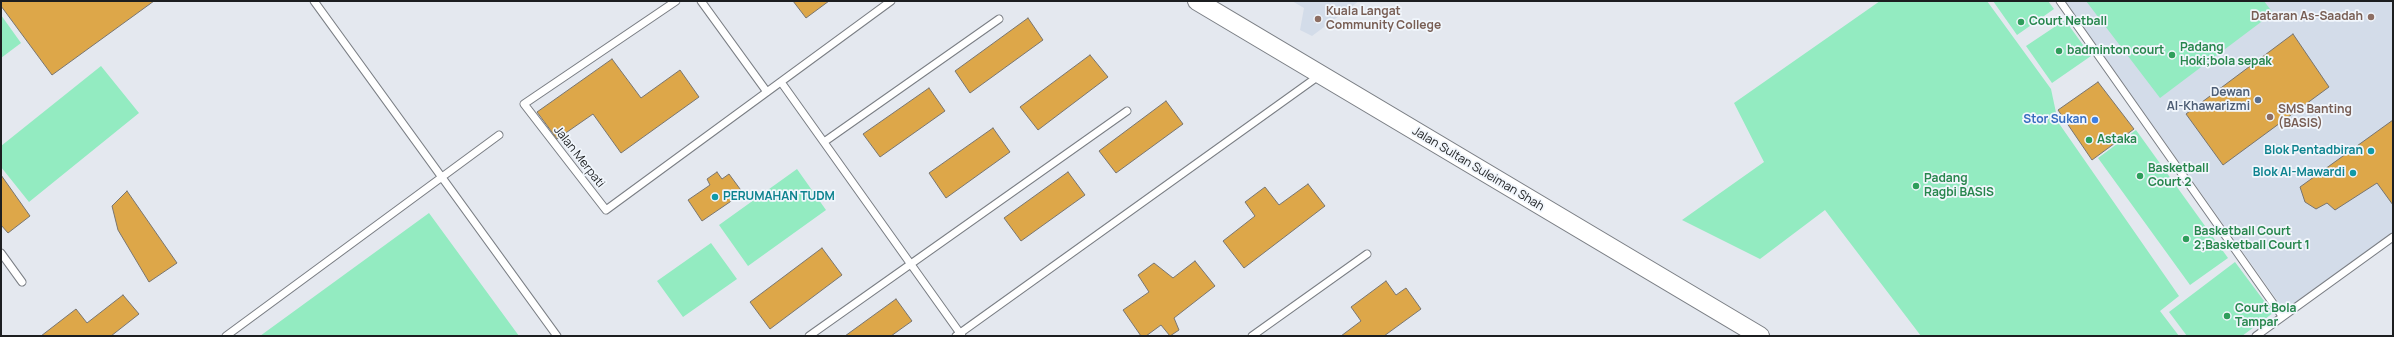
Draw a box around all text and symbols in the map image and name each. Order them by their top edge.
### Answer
place label: Kuala Langat Community College [1326,5,1441,33]
place label: Dataran As-Saadah [2251,10,2363,24]
marker: Dataran As-Saadah [2366,12,2376,22]
marker: Kuala Langat Community College [1313,14,1323,24]
place label: Court Netball [2029,15,2107,29]
marker: Court Netball [2016,17,2026,27]
place label: Padang Hoki;bola sepak [2180,41,2272,69]
place label: badminton court [2067,44,2164,58]
marker: badminton court [2054,46,2064,56]
marker: Padang Hoki;bola sepak [2167,50,2177,60]
place label: Dewan Al-Khawarizmi [2167,86,2250,114]
marker: Dewan Al-Khawarizmi [2253,95,2263,105]
place label: SMS Banting (BASIS) [2278,103,2352,131]
marker: SMS Banting (BASIS) [2265,112,2275,122]
place label: Stor Sukan [2023,113,2087,127]
marker: Stor Sukan [2090,115,2100,125]
street label: Jalan Merpati [551,123,607,191]
street label: Jalan Sultan Suleiman Shah [1409,124,1547,214]
place label: Astaka [2097,133,2137,147]
marker: Astaka [2084,135,2094,145]
place label: Blok Pentadbiran [2264,144,2363,158]
marker: Blok Pentadbiran [2366,146,2376,156]
place label: Basketball Court 2 [2148,162,2209,190]
place label: Blok Al-Mawardi [2253,166,2345,180]
marker: Blok Al-Mawardi [2348,168,2358,178]
marker: Basketball Court 2 [2135,171,2145,181]
place label: Padang Ragbi BASIS [1924,172,1994,200]
marker: Padang Ragbi BASIS [1911,181,1921,191]
place label: PERUMAHAN TUDM [723,190,835,204]
marker: PERUMAHAN TUDM [710,192,720,202]
place label: Basketball Court 2;Basketball Court 1 [2194,225,2310,253]
marker: Basketball Court 2;Basketball Court 1 [2181,234,2191,244]
place label: Court Bola Tampar [2235,302,2296,330]
marker: Court Bola Tampar [2222,311,2232,321]

